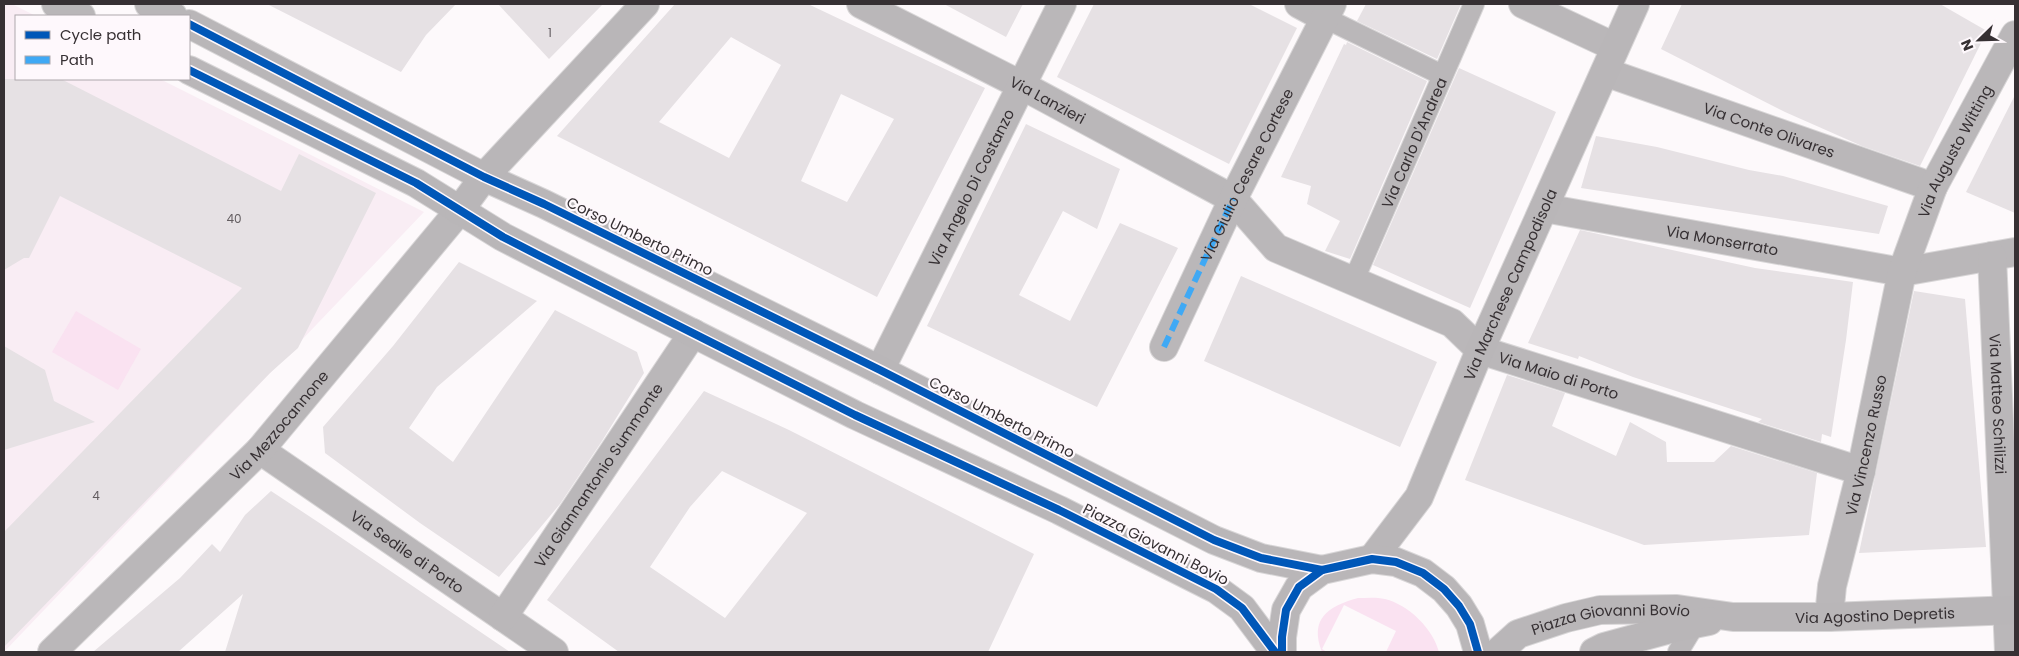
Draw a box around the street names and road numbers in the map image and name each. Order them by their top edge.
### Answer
street label: Via Lanzieri [1006,71,1090,129]
street label: Via Carlo D'Andrea [1376,74,1451,211]
street label: Via Augusto Witting [1912,81,1997,221]
street label: Via Giulio Cesare Cortese [1195,85,1298,265]
street label: Via Conte Olivares [1701,97,1838,162]
street label: Via Angelo Di Costanzo [923,105,1019,270]
street label: Via Marchese Campodisola [1458,185,1562,384]
street label: Corso Umberto Primo [563,191,717,281]
street label: Via Monserrato [1664,220,1780,260]
street label: Via Matteo Schilizzi [1985,333,2012,475]
street label: Via Maio di Porto [1496,346,1622,404]
street label: Via Mezzocannone [225,365,333,485]
street label: Corso Umberto Primo [926,371,1078,463]
street label: Via Vincenzo Russo [1840,373,1891,518]
street label: Via Giannantonio Summonte [529,379,667,571]
street label: Piazza Giovanni Bovio [1079,498,1233,590]
street label: Via Sedile di Porto [346,505,469,598]
street label: Piazza Giovanni Bovio [1528,598,1692,639]
street label: Via Agostino Depretis [1795,602,1956,628]

